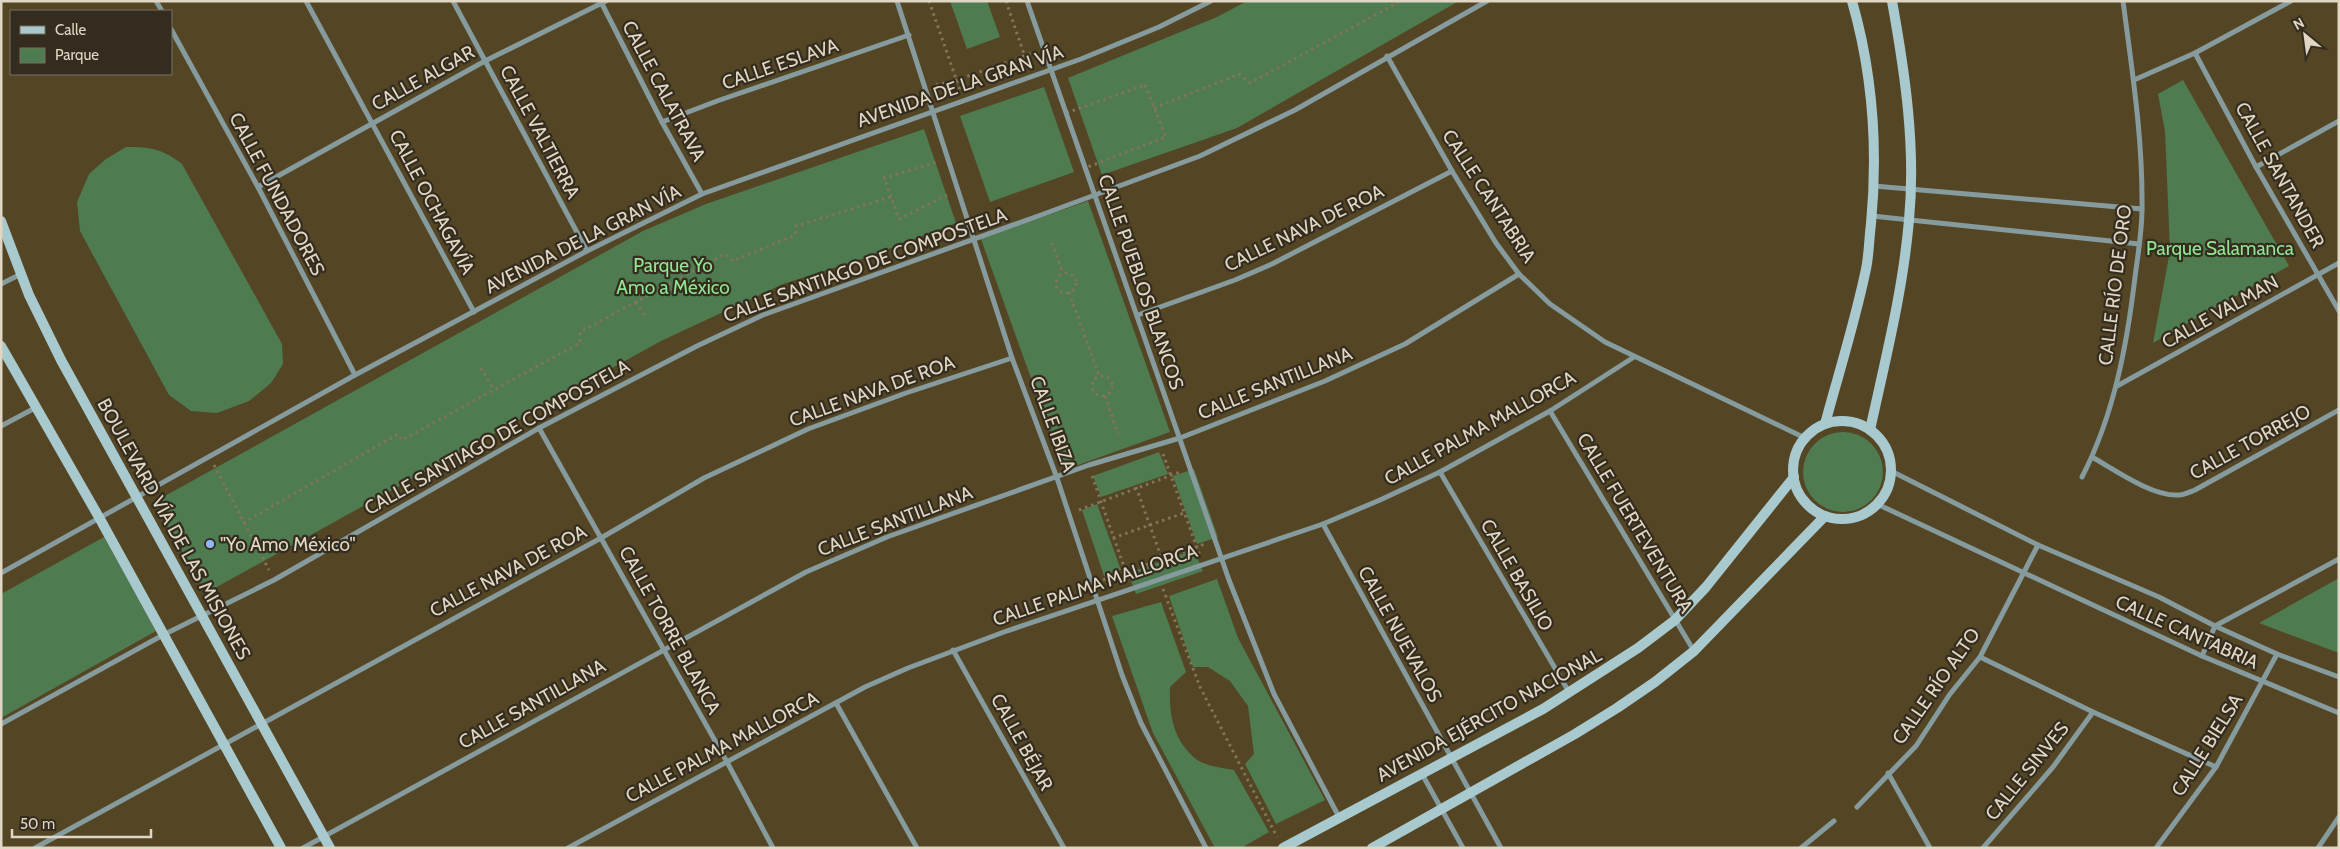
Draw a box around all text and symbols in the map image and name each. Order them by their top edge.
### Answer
legend [10,10,172,75]
north arrow [2280,10,2330,60]
text: N [2290,13,2307,34]
street label: CALLE CALATRAVA [617,17,711,165]
text: Calle [55,21,86,39]
street label: CALLE ESLAVA [719,33,841,95]
street label: AVENIDA DE LA GRAN VÍA [854,39,1066,132]
street label: CALLE ALGAR [368,40,479,116]
text: Parque [55,46,99,64]
street label: CALLE VALTIERRA [495,61,585,203]
street label: CALLE SANTANDER [2230,98,2330,253]
street label: CALLE FUNDADORES [224,109,330,279]
street label: CALLE OCHAGAVÍA [384,125,481,278]
street label: CALLE CANTABRIA [1437,125,1541,267]
street label: CALLE PUEBLOS BLANCOS [1093,171,1189,393]
street label: AVENIDA DE LA GRAN VÍA [481,179,685,298]
street label: CALLE NAVA DE ROA [1221,179,1388,277]
street label: CALLE SANTIAGO DE COMPOSTELA [720,203,1010,327]
street label: CALLE RÍO DE ORO [2093,203,2136,367]
park label: Parque Salamanca [2146,237,2294,260]
park label: Parque Yo Amo a México [616,254,730,299]
street label: CALLE VALMAN [2158,271,2282,353]
street label: CALLE SANTILLANA [1195,341,1356,424]
street label: CALLE NAVA DE ROA [786,350,958,432]
street label: CALLE SANTIAGO DE COMPOSTELA [360,354,634,520]
street label: CALLE PALMA MALLORCA [1380,366,1580,490]
street label: CALLE IBIZA [1025,373,1081,475]
street label: BOULEVARD VÍA DE LAS MISIONES [92,394,256,664]
street label: CALLE TORREJO [2186,399,2314,485]
street label: CALLE FUERTEVENTURA [1572,429,1698,617]
street label: CALLE SANTILLANA [814,481,976,561]
street label: CALLE BASILIO [1476,515,1558,635]
street label: CALLE NAVA DE ROA [426,520,591,622]
place label: "Yo Amo México" [220,533,356,556]
marker: "Yo Amo México" [204,538,216,550]
street label: CALLE PALMA MALLORCA [990,539,1201,631]
street label: CALLE TORRE BLANCA [614,542,726,718]
street label: CALLE NUEVALOS [1353,562,1447,706]
street label: CALLE CANTABRIA [2112,590,2262,674]
street label: CALLE RÍO ALTO [1887,623,1985,749]
street label: AVENIDA EJÉRCITO NACIONAL [1372,642,1606,787]
street label: CALLE SANTILLANA [455,654,610,754]
street label: CALLE PALMA MALLORCA [622,686,823,808]
street label: CALLE BÉJAR [986,689,1059,795]
street label: CALLE BIELSA [2166,689,2248,800]
street label: CALLE SINVES [1980,717,2074,825]
scale bar [12,806,151,838]
text: 50 m [20,815,55,833]

